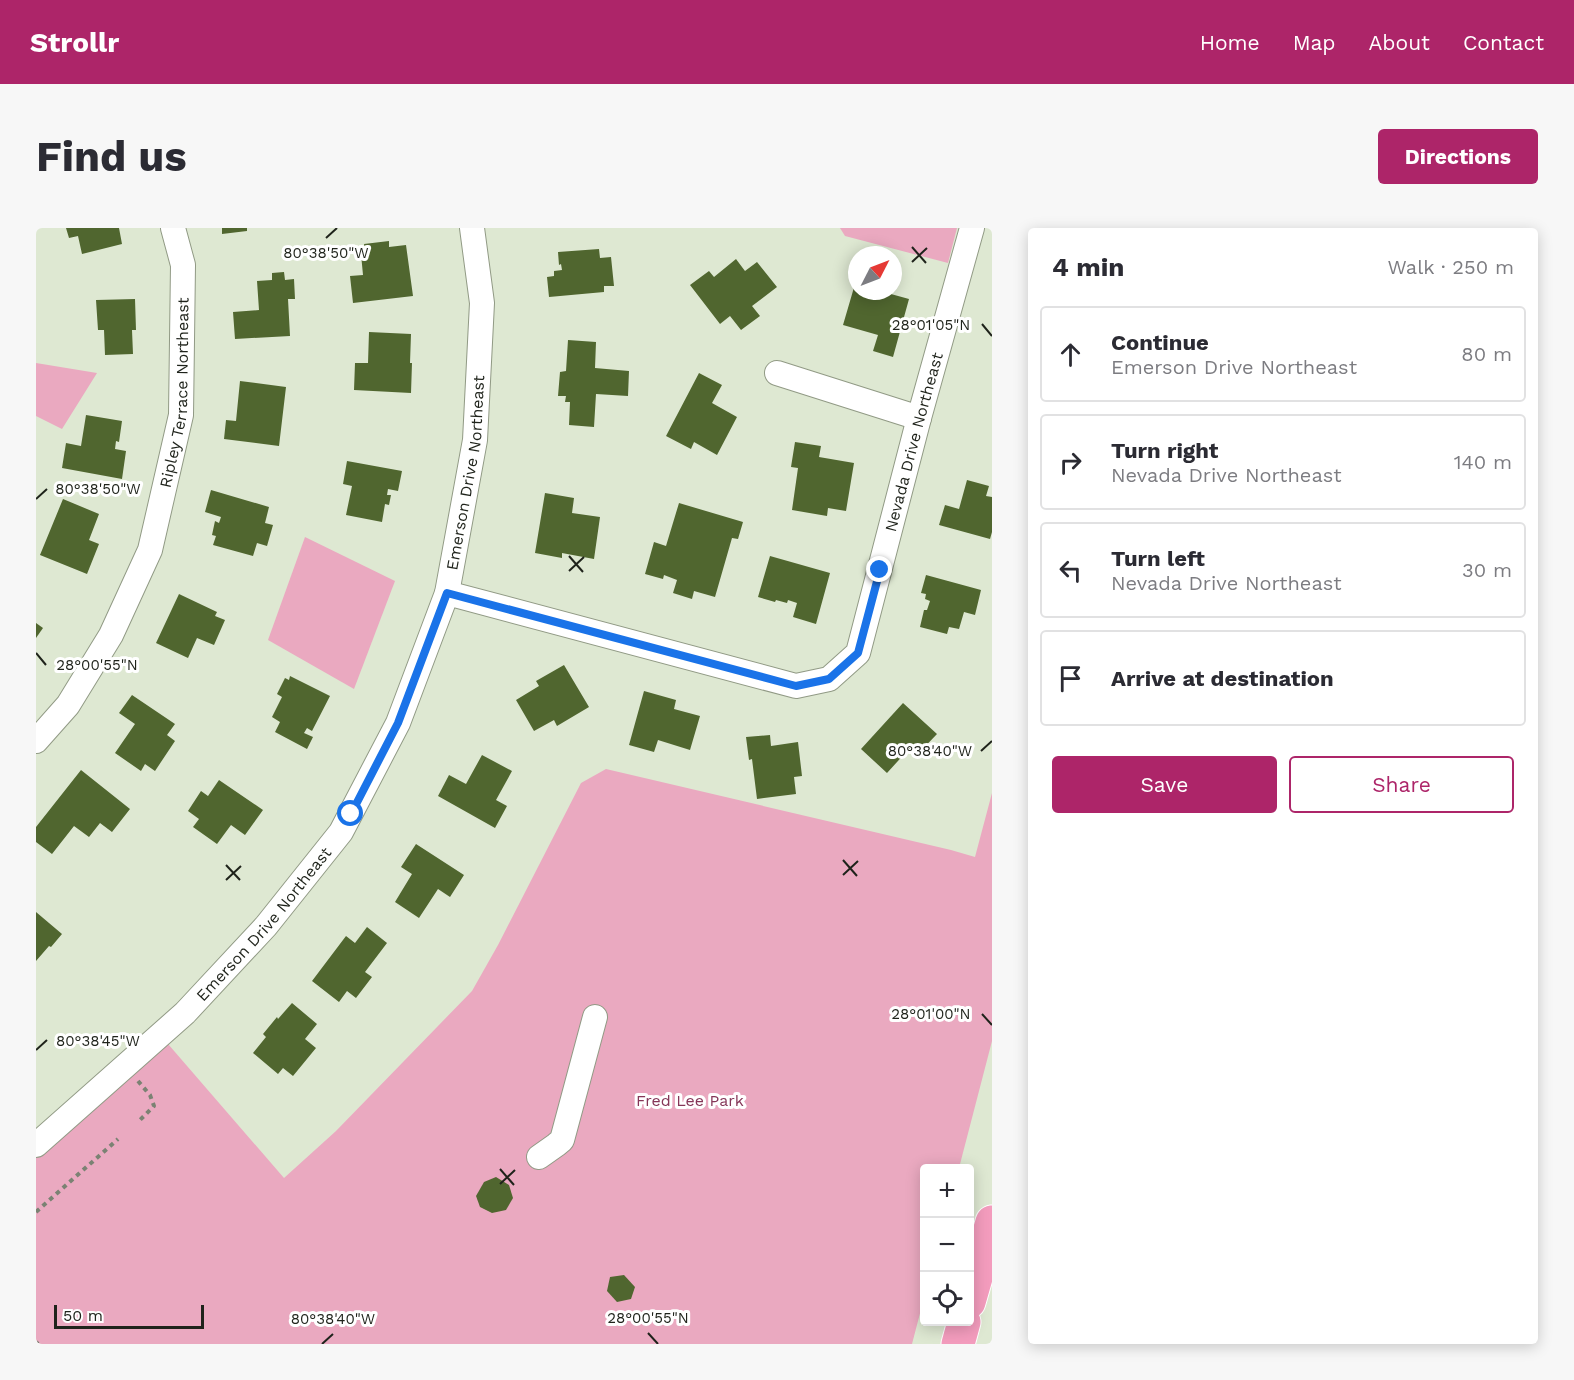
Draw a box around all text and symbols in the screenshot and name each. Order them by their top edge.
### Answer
text: Strollr [30,26,119,59]
text: Home [1200,30,1260,55]
text: Map [1293,30,1336,55]
text: About [1369,30,1430,55]
text: Contact [1463,30,1544,55]
button: Directions [1378,129,1538,184]
text: Find us [36,132,187,181]
text: 80°38'50"W [283,244,369,262]
north arrow [848,246,902,300]
text: 4 min [1052,252,1124,282]
text: Walk · 250 m [1387,255,1514,279]
street label: Ripley Terrace Northeast [155,297,192,489]
text: 28°01'05"N [892,316,970,334]
text: Continue [1111,330,1209,355]
icon: ahead [1054,338,1087,371]
text: 80 m [1461,342,1512,366]
street label: Nevada Drive Northeast [880,350,946,534]
text: Emerson Drive Northeast [1111,355,1357,379]
street label: Emerson Drive Northeast [442,374,488,572]
text: Turn right [1111,438,1218,463]
icon: right [1054,446,1087,479]
text: 140 m [1454,450,1512,474]
text: Nevada Drive Northeast [1111,463,1342,487]
text: 80°38'50"W [55,480,141,498]
text: Turn left [1111,546,1205,571]
icon: left [1054,554,1087,587]
route end [866,556,892,582]
text: 30 m [1462,558,1512,582]
text: Nevada Drive Northeast [1111,571,1342,595]
text: 28°00'55"N [56,656,138,674]
icon: arrive [1054,662,1087,695]
text: Arrive at destination [1111,666,1334,691]
text: 80°38'40"W [888,742,972,760]
button: Save [1052,756,1277,813]
button: Share [1289,756,1514,813]
route start [337,800,363,826]
street label: Emerson Drive Northeast [192,843,335,1005]
text: 28°01'00"N [891,1005,971,1023]
text: 80°38'45"W [56,1032,140,1050]
park label: Fred Lee Park [636,1091,744,1110]
map controls [920,1164,974,1326]
button: + [920,1164,974,1218]
button: − [920,1218,974,1272]
button: locate [920,1272,974,1326]
scale bar [54,1302,204,1330]
text: 50 m [63,1306,103,1325]
text: 28°00'55"N [607,1309,689,1327]
text: 80°38'40"W [291,1310,375,1328]

